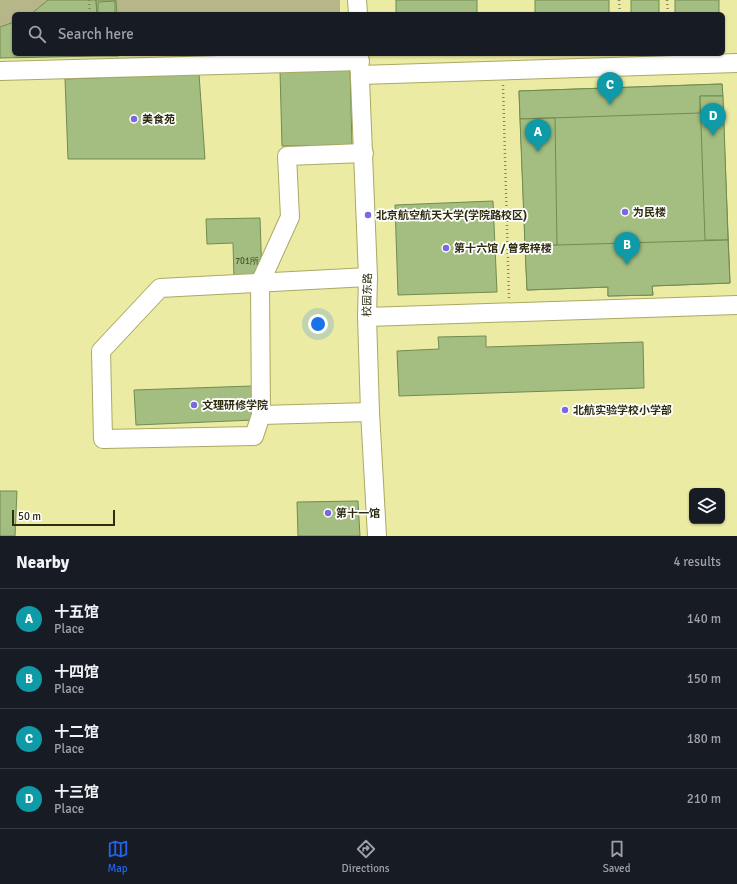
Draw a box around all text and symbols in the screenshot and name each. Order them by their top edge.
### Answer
search box [12,12,725,56]
icon: search [26,23,48,45]
text: Search here [58,25,134,43]
pin: C [597,72,623,105]
pin: D [700,103,726,136]
place label: 美食苑 [142,113,175,126]
marker: 美食苑 [129,114,139,124]
pin: A [525,119,551,152]
place label: 为民楼 [633,206,666,219]
marker: 为民楼 [620,207,630,217]
place label: 北京航空航天大学(学院路校区) [376,209,527,222]
marker: 北京航空航天大学(学院路校区) [363,210,373,220]
pin: B [614,232,640,265]
place label: 第十六馆 / 曾宪梓楼 [454,242,552,255]
marker: 第十六馆 / 曾宪梓楼 [441,243,451,253]
house number: 701所 [235,256,259,267]
street label: 校园东路 [361,273,374,317]
your location [308,314,328,334]
place label: 文理研修学院 [202,399,268,412]
marker: 文理研修学院 [189,400,199,410]
place label: 北航实验学校小学部 [573,404,672,417]
marker: 北航实验学校小学部 [560,405,570,415]
map controls [689,488,725,524]
button: layers [689,488,725,524]
place label: 第十一馆 [336,507,380,520]
scale bar [12,508,115,527]
marker: 第十一馆 [323,508,333,518]
text: 50 m [18,510,41,523]
text: Nearby [16,552,69,573]
text: 4 results [673,554,721,570]
text: 十五馆 [54,603,99,621]
text: A [25,611,33,627]
text: 140 m [687,611,721,627]
text: Place [54,621,84,637]
text: 十四馆 [54,663,99,681]
text: B [25,671,33,687]
text: 150 m [687,671,721,687]
text: Place [54,681,84,697]
text: 十二馆 [54,723,99,741]
text: C [25,731,33,747]
text: 180 m [687,731,721,747]
text: Place [54,741,84,757]
text: 十三馆 [54,783,99,801]
text: D [25,791,33,807]
text: 210 m [687,791,721,807]
text: Place [54,801,84,817]
tab: Map [107,838,129,875]
tab: Directions [342,838,390,875]
tab: Saved [603,838,630,875]

